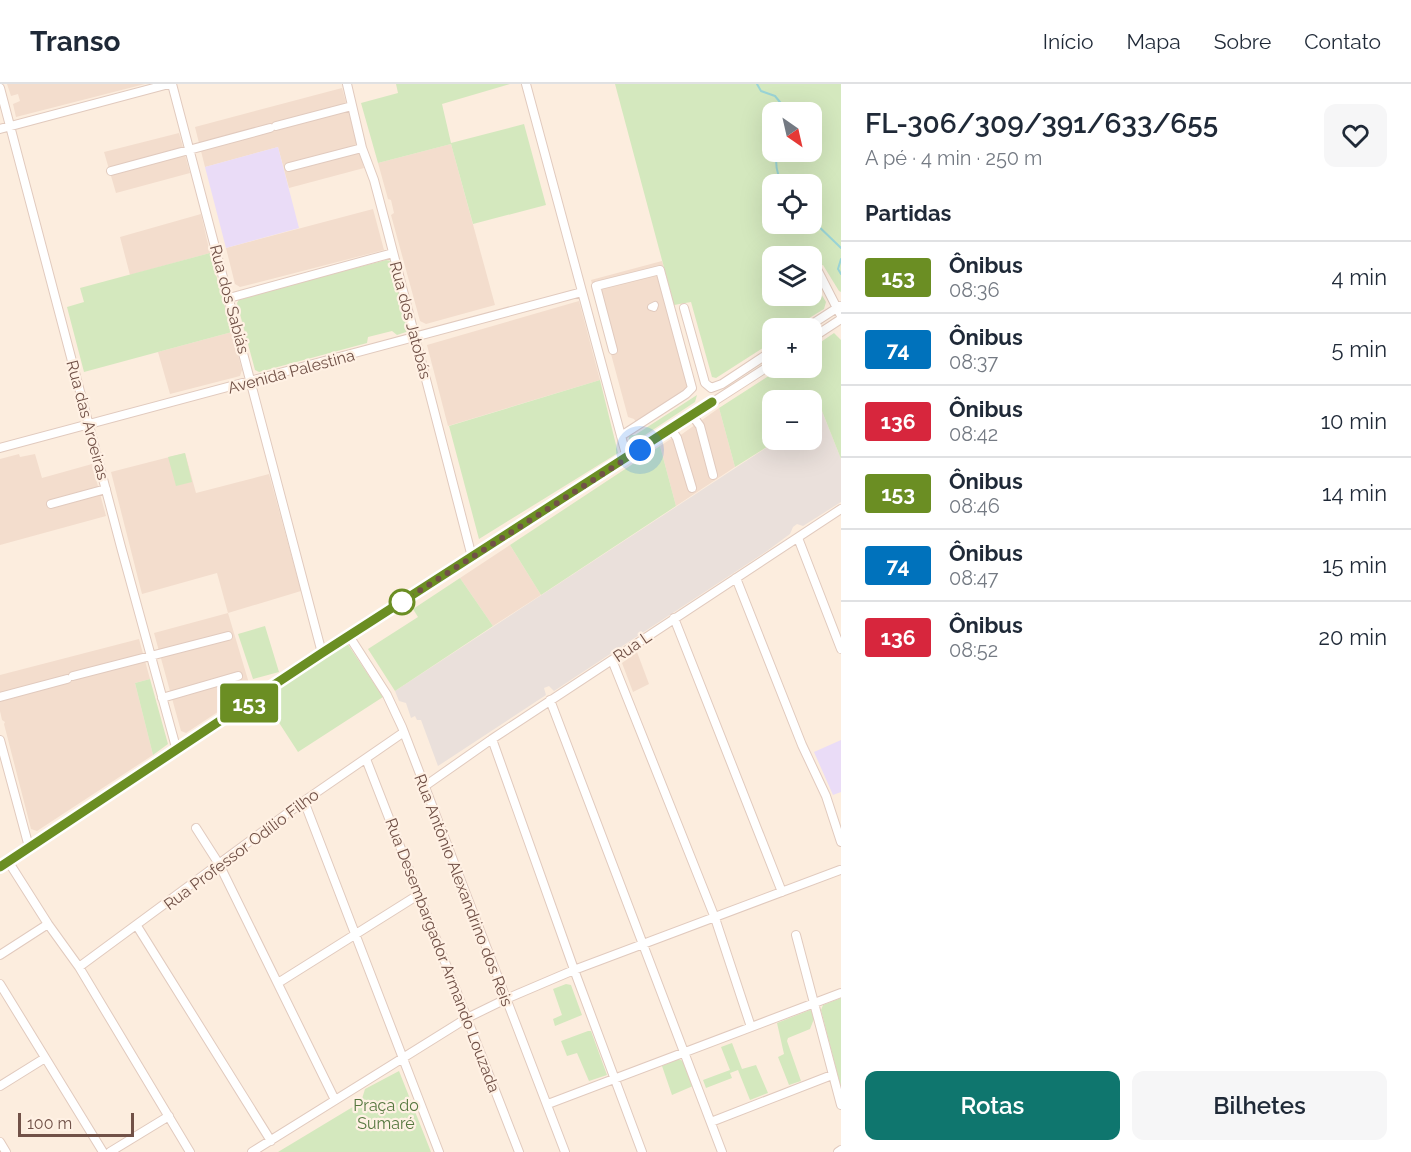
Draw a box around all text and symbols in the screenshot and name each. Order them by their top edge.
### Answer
text: Transo [30,25,120,58]
text: Início [1043,29,1093,54]
text: Mapa [1126,29,1181,54]
text: Sobre [1214,29,1271,54]
text: Contato [1304,29,1381,54]
north arrow [762,102,822,162]
map controls [762,102,822,450]
button: heart [1324,104,1387,167]
text: FL-306/309/391/633/655 [865,107,1218,140]
text: A pé · 4 min · 250 m [865,146,1043,170]
button: locate [762,174,822,234]
text: Partidas [865,200,951,226]
street label: Rua dos Sabiás [206,243,253,356]
button: layers [762,246,822,306]
text: Ônibus [949,252,1023,278]
street label: Rua dos Jatobás [386,259,435,381]
text: 4 min [1332,264,1387,290]
text: 153 [881,265,915,290]
text: 08:36 [949,278,1000,302]
button: + [762,318,822,378]
text: Ônibus [949,324,1023,350]
text: 5 min [1332,336,1387,362]
text: 74 [887,337,909,362]
street label: Avenida Palestina [226,345,357,398]
text: 08:37 [949,350,998,374]
street label: Rua das Aroeiras [62,358,113,482]
button: − [762,390,822,450]
text: Ônibus [949,396,1023,422]
text: 10 min [1321,408,1387,434]
text: 136 [881,409,915,434]
text: 08:42 [949,422,998,446]
your location [625,435,655,465]
text: Ônibus [949,468,1023,494]
text: 14 min [1322,480,1387,506]
text: 153 [881,481,915,506]
text: 08:46 [949,494,1000,518]
text: Ônibus [949,540,1023,566]
text: 15 min [1322,552,1387,578]
text: 74 [887,553,909,578]
text: 08:47 [949,566,998,590]
unlabelled marker [389,589,415,615]
text: Ônibus [949,612,1023,638]
text: 20 min [1319,624,1387,650]
text: 136 [881,625,915,650]
street label: Rua L [610,626,656,666]
text: 08:52 [949,638,998,662]
line badge: 153 [214,684,284,722]
text: 153 [232,691,266,716]
street label: Rua Antônio Alexandrino dos Reis [410,771,517,1009]
street label: Rua Professor Odílio Filho [160,785,323,914]
street label: Rua Desembargador Armando Louzada [381,815,504,1095]
button: Rotas [865,1071,1120,1140]
button: Bilhetes [1132,1071,1387,1140]
park label: Praça do Sumaré [353,1096,419,1133]
scale bar [18,1110,134,1138]
text: 100 m [27,1114,72,1133]

